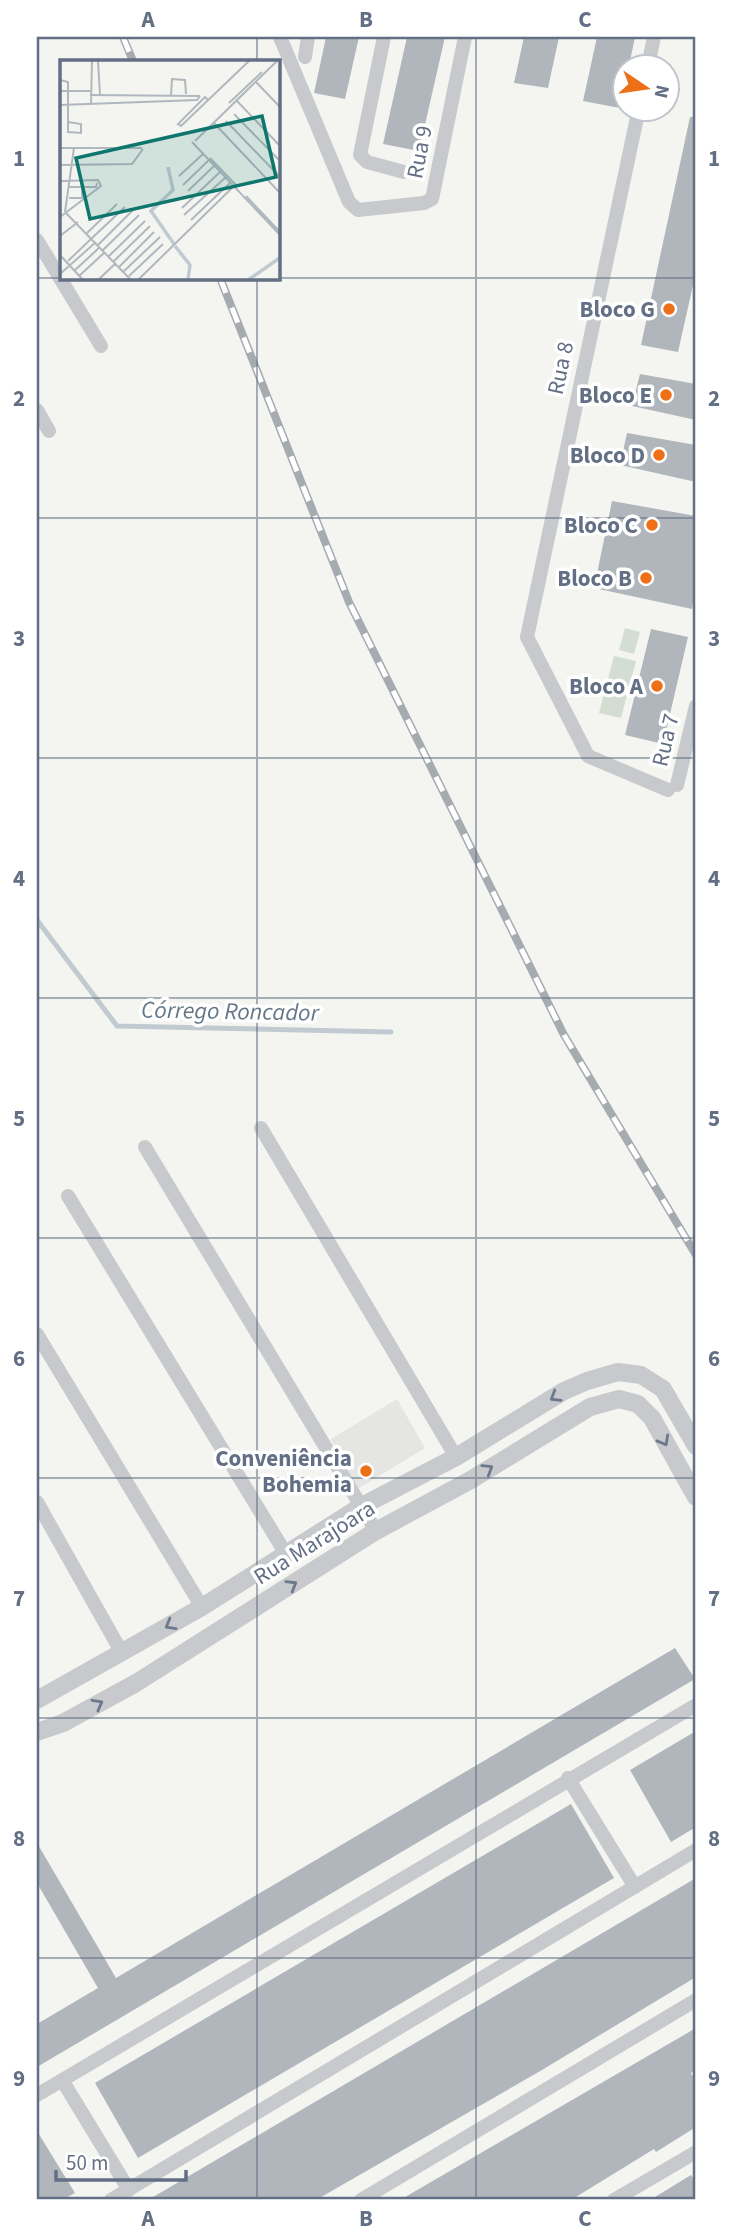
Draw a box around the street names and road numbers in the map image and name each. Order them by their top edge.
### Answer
street label: Rua 9 [398,123,441,181]
street label: Rua 8 [539,339,582,398]
street label: Rua 7 [643,710,688,770]
street label: Rua Marajoara [247,1492,381,1593]

